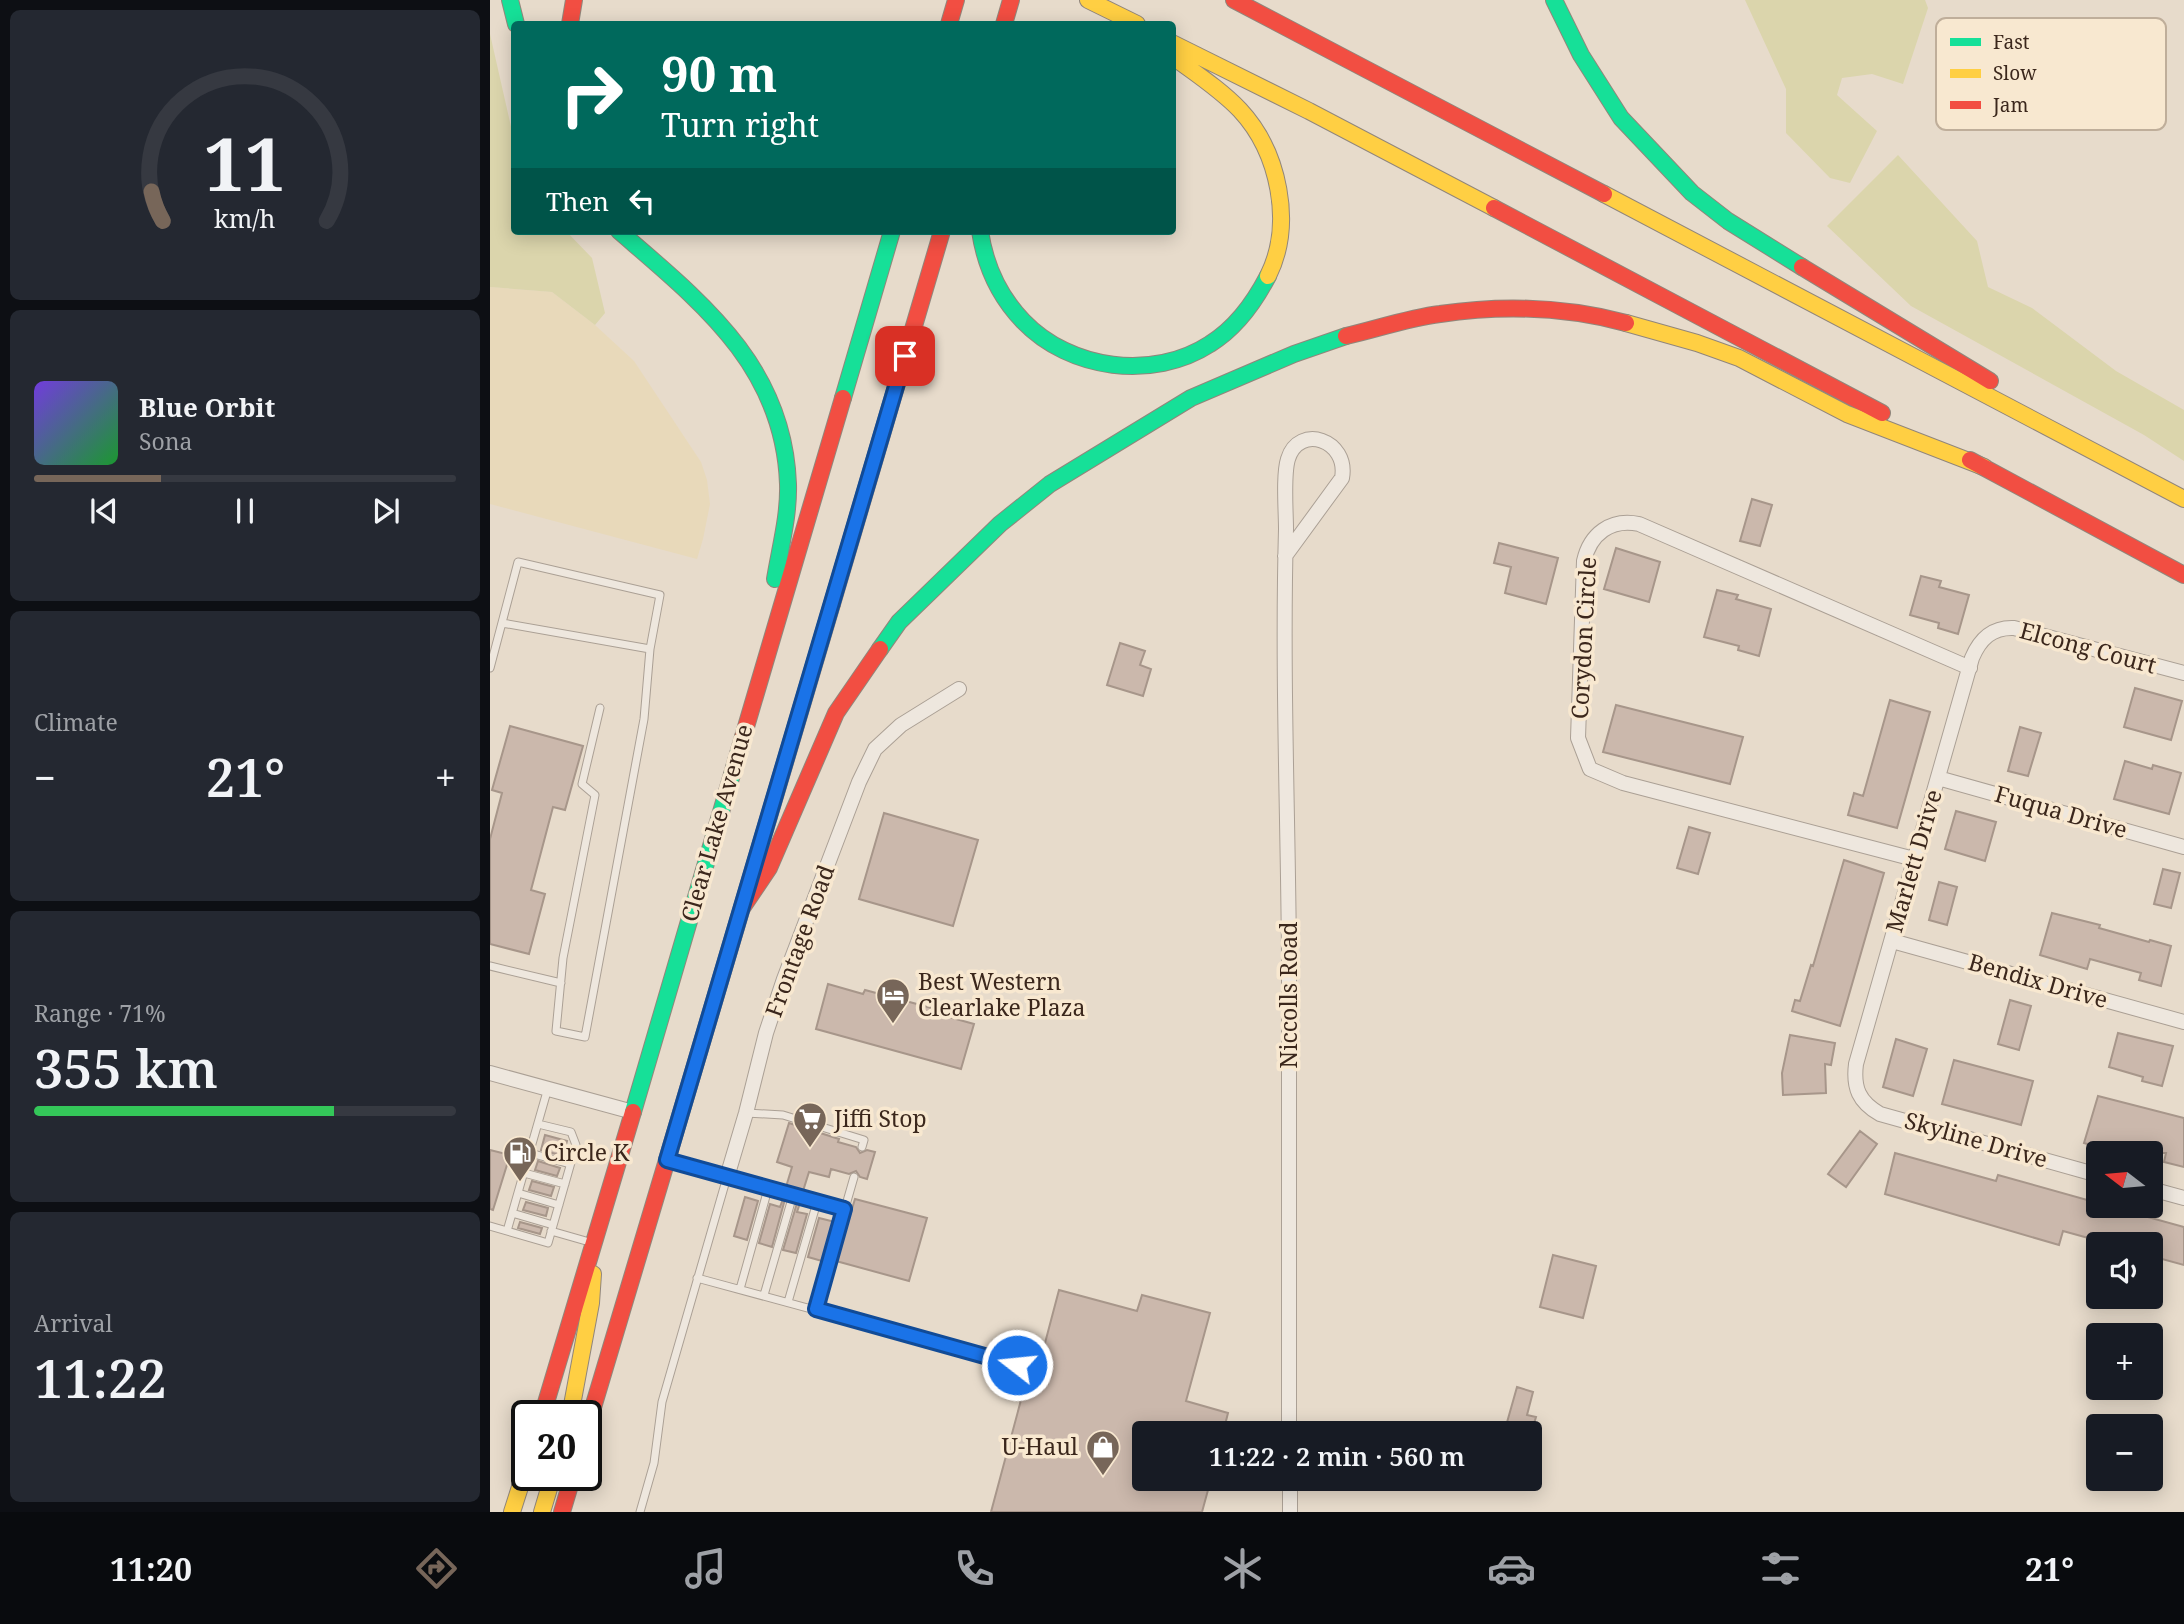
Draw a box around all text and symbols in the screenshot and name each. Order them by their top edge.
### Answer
legend [1936,18,2166,130]
text: Fast [1993,29,2030,55]
text: 90 m [661,40,777,106]
icon: right [546,49,637,140]
text: Slow [1993,60,2037,86]
text: Jam [1992,92,2028,118]
text: Turn right [661,103,819,146]
text: 11 [204,114,286,213]
icon: left [623,182,661,220]
text: Then [546,183,609,219]
text: km/h [214,201,276,235]
pin [875,326,935,386]
icon: arrive [886,337,924,375]
text: Blue Orbit [139,389,275,425]
text: Sona [139,425,193,457]
icon: previous [85,492,123,530]
icon: pause [226,492,264,530]
icon: next [367,492,405,530]
street label: Corydon Circle [1563,556,1603,720]
street label: Elcong Court [2016,613,2160,681]
text: Climate [34,706,118,738]
street label: Clear Lake Avenue [673,720,760,925]
text: 21° [206,741,285,812]
text: − [34,751,56,803]
text: + [435,751,456,803]
street label: Fuqua Drive [1991,777,2131,845]
street label: Marlett Drive [1877,785,1949,936]
street label: Frontage Road [757,860,841,1021]
street label: Niccolls Road [1272,922,1304,1068]
street label: Bendix Drive [1965,945,2112,1015]
place label: Best Western Clearlake Plaza [918,965,1085,1023]
hotel icon: Best Western Clearlake Plaza [874,976,912,1025]
text: Range · 71% [34,997,166,1029]
text: 355 km [34,1032,218,1103]
supermarket icon: Jiffi Stop [791,1100,829,1149]
place label: Jiffi Stop [833,1102,927,1134]
street label: Skyline Drive [1901,1103,2051,1175]
fuel station icon: Circle K [501,1134,539,1183]
place label: Circle K [544,1136,630,1168]
north arrow [2086,1141,2163,1218]
map controls [2086,1141,2163,1491]
button: sound [2086,1232,2163,1309]
text: Arrival [34,1307,113,1339]
button: + [2086,1323,2163,1400]
position arrow [980,1328,1054,1402]
text: 11:22 [34,1342,167,1413]
speed limit sign: 20 [511,1400,602,1491]
button: − [2086,1414,2163,1491]
shop icon: U-Haul [1084,1428,1122,1477]
place label: U-Haul [1001,1430,1078,1462]
text: 11:22 · 2 min · 560 m [1209,1438,1465,1474]
icon: directions [412,1544,461,1593]
icon: music [681,1544,730,1593]
icon: phone [950,1544,999,1593]
icon: climate [1218,1544,1267,1593]
icon: car [1487,1544,1536,1593]
icon: filters [1756,1544,1805,1593]
text: 11:20 [110,1547,192,1590]
text: 21° [2025,1547,2074,1590]

